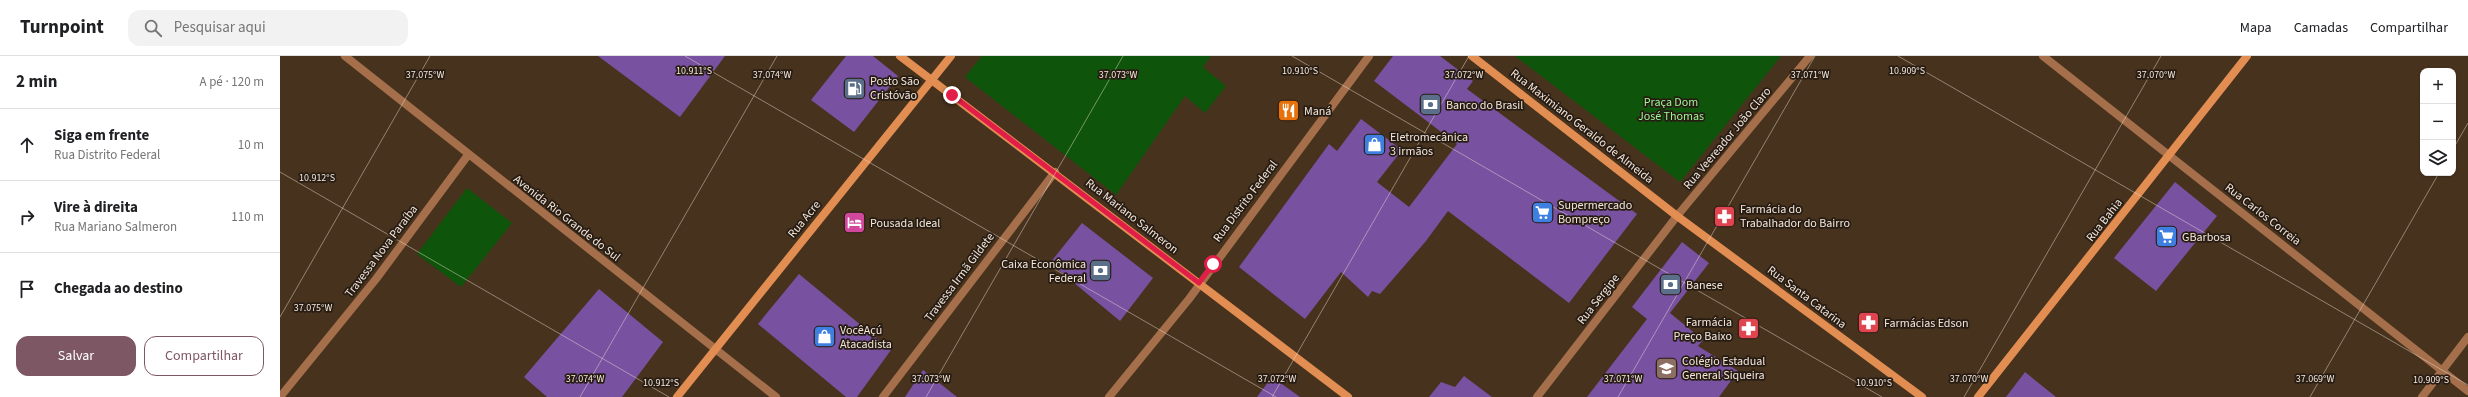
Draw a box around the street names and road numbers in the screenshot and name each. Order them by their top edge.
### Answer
street label: Rua Maximiano Geraldo de Almeida [1507,65,1657,188]
street label: Rua Veereador João Claro [1679,83,1775,193]
street label: Rua Distrito Federal [1209,157,1282,246]
street label: Avenida Rio Grande do Sul [510,171,624,266]
street label: Rua Mariano Salmeron [1082,175,1182,258]
street label: Rua Carlos Correia [2221,179,2304,250]
street label: Rua Bahia [2082,195,2127,245]
street label: Rua Acre [784,197,825,242]
street label: Travessa Nova Paraíba [341,202,422,301]
street label: Travessa Irmã Gildete [920,229,998,325]
street label: Rua Santa Catarina [1763,262,1850,333]
street label: Rua Sergipe [1573,270,1624,328]

